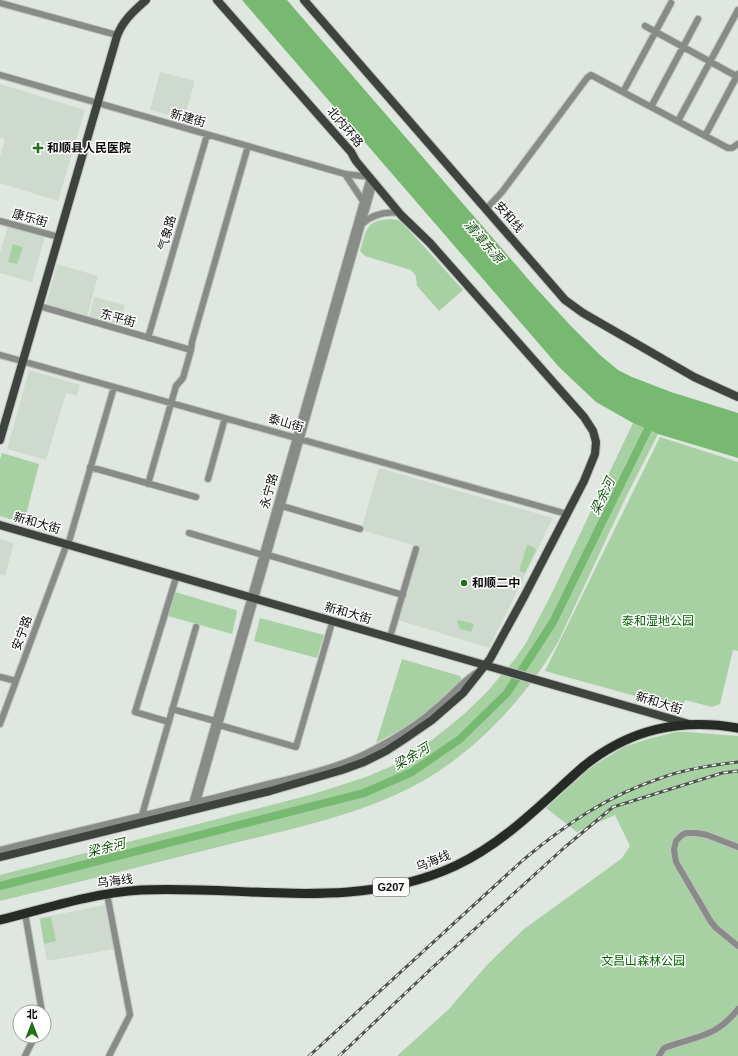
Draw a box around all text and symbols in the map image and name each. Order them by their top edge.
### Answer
street label: 北内环路 [324,104,366,150]
street label: 新建街 [169,106,207,130]
place label: 和顺县人民医院 [47,141,131,155]
marker: 和顺县人民医院 [32,142,44,154]
street label: 安和线 [492,199,526,235]
street label: 康乐街 [11,206,49,230]
street label: 气象路 [155,214,179,252]
water label: 清漳东源 [461,217,508,267]
street label: 东平街 [99,306,137,330]
street label: 泰山街 [267,411,305,435]
street label: 永宁路 [257,472,281,510]
water label: 梁余河 [587,473,619,517]
street label: 新和大街 [12,510,62,536]
place label: 和顺二中 [472,576,520,590]
marker: 和顺二中 [459,578,469,588]
street label: 新和大街 [323,600,373,626]
street label: 安宁路 [9,614,35,652]
park label: 泰和湿地公园 [622,614,694,628]
street label: 新和大街 [634,689,684,717]
water label: 梁余河 [391,738,434,773]
water label: 梁余河 [85,835,130,859]
street label: 乌海线 [414,848,452,874]
street label: 乌海线 [96,872,134,890]
road number: G207 [373,878,409,896]
park label: 文昌山森林公园 [601,954,685,968]
north arrow [12,1004,52,1044]
text: 北 [27,1008,38,1020]

